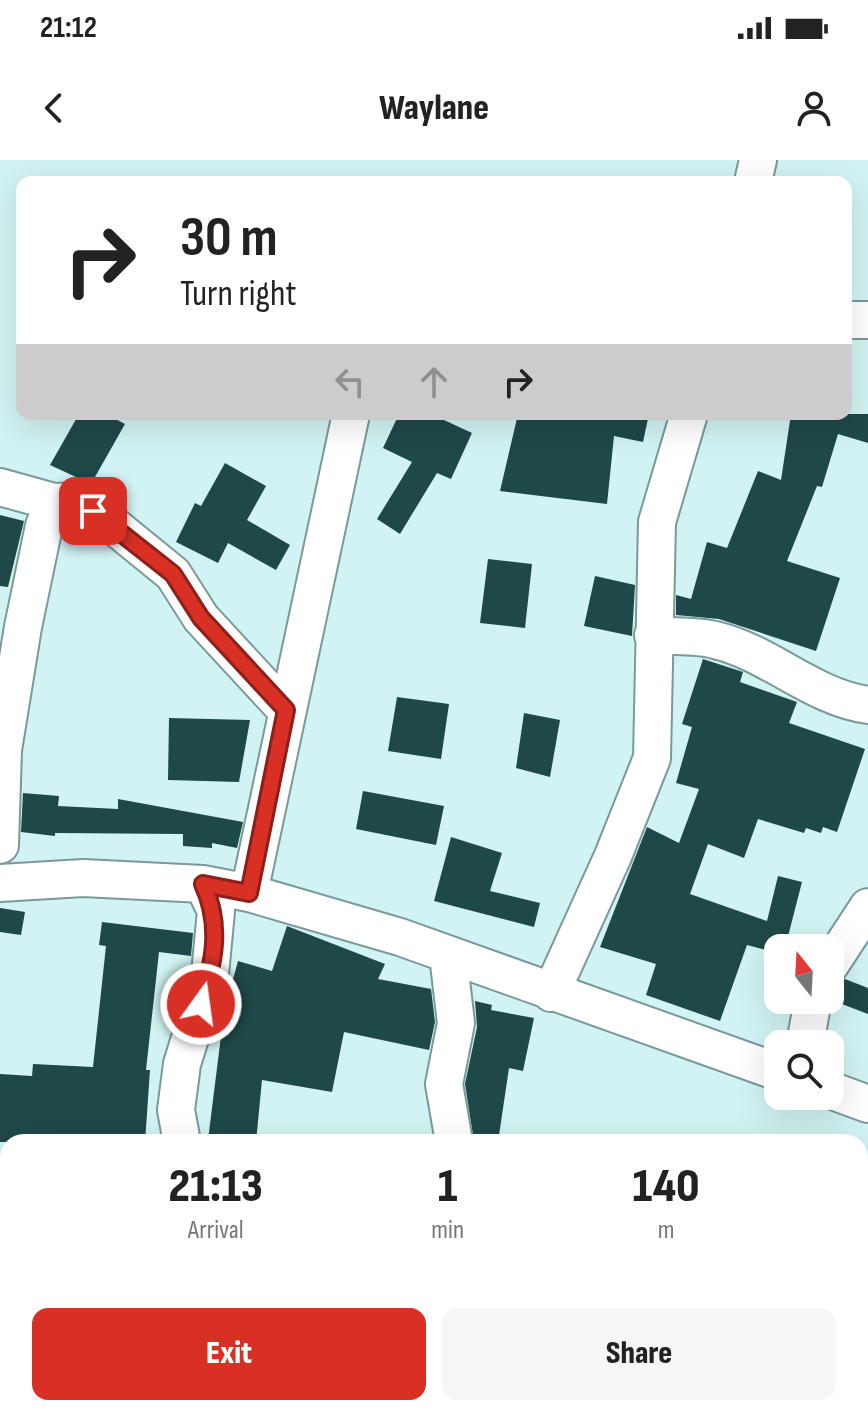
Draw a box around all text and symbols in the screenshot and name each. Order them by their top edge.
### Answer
text: 21:12 [40,10,97,46]
icon: back [32,86,76,130]
icon: person [792,86,836,130]
text: Waylane [379,87,489,130]
text: 30 m [180,205,278,272]
icon: right [48,208,152,312]
text: Turn right [180,273,297,316]
icon: left [328,360,372,404]
icon: ahead [412,360,456,404]
icon: right [496,360,540,404]
pin [59,477,127,545]
icon: arrive [71,489,115,533]
north arrow [764,934,844,1014]
map controls [764,934,844,1110]
position arrow [159,962,243,1046]
button: search [764,1030,844,1110]
text: 21:13 [168,1158,263,1215]
text: 1 [438,1158,458,1215]
text: 140 [632,1158,700,1215]
text: Arrival [188,1215,244,1246]
text: min [431,1215,464,1246]
text: m [658,1215,674,1246]
button: Exit [32,1308,426,1400]
button: Share [442,1308,836,1400]

